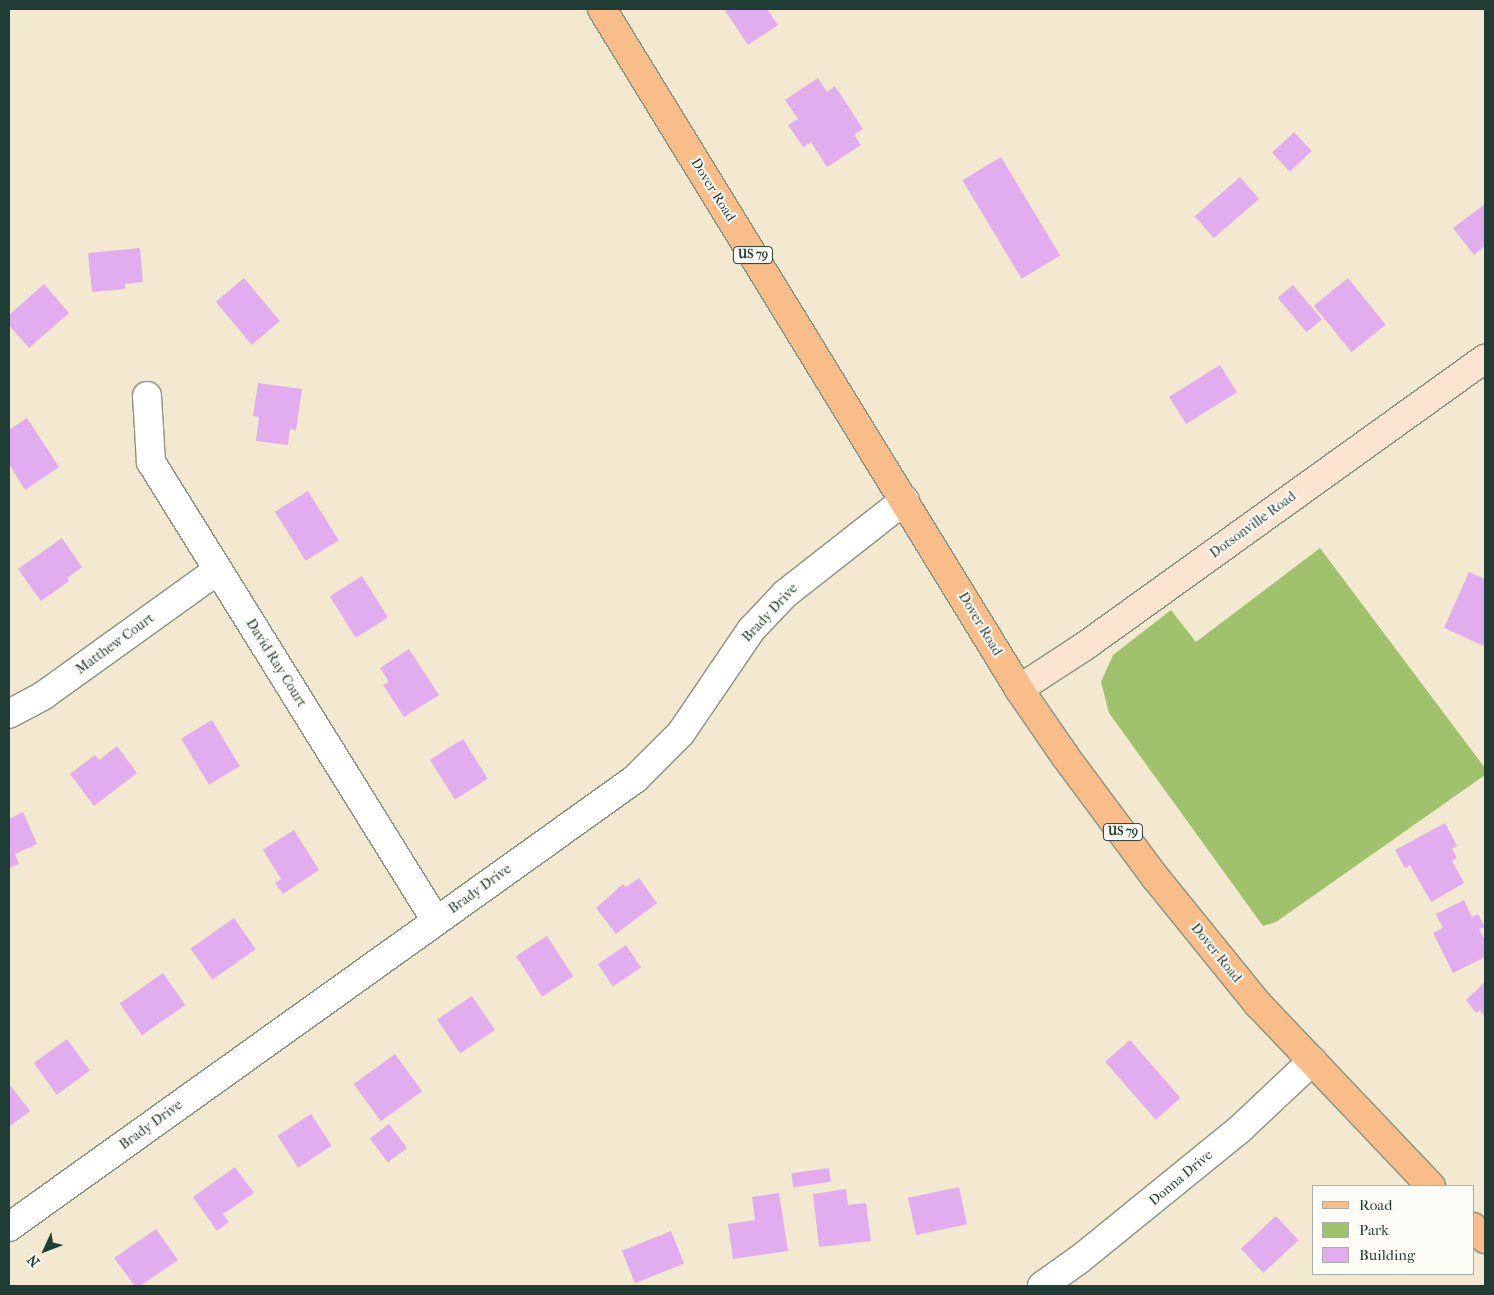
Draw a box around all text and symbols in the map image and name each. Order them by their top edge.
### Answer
street label: Dover Road [687,155,739,225]
road number: US 79 [732,246,774,264]
street label: Dotsonville Road [1207,488,1299,562]
street label: Brady Drive [739,580,801,646]
street label: Dover Road [954,589,1006,659]
street label: Matthew Court [73,610,157,678]
street label: David Ray Court [242,616,310,710]
road number: US 79 [1102,822,1144,842]
street label: Brady Drive [445,861,515,917]
street label: Dover Road [1187,920,1245,986]
street label: Brady Drive [116,1097,186,1153]
street label: Donna Drive [1146,1147,1216,1209]
legend [1312,1185,1474,1275]
text: Road [1359,1196,1392,1214]
text: Park [1359,1221,1389,1239]
north arrow [20,1225,70,1275]
text: Building [1359,1246,1415,1264]
text: N [24,1251,44,1270]

